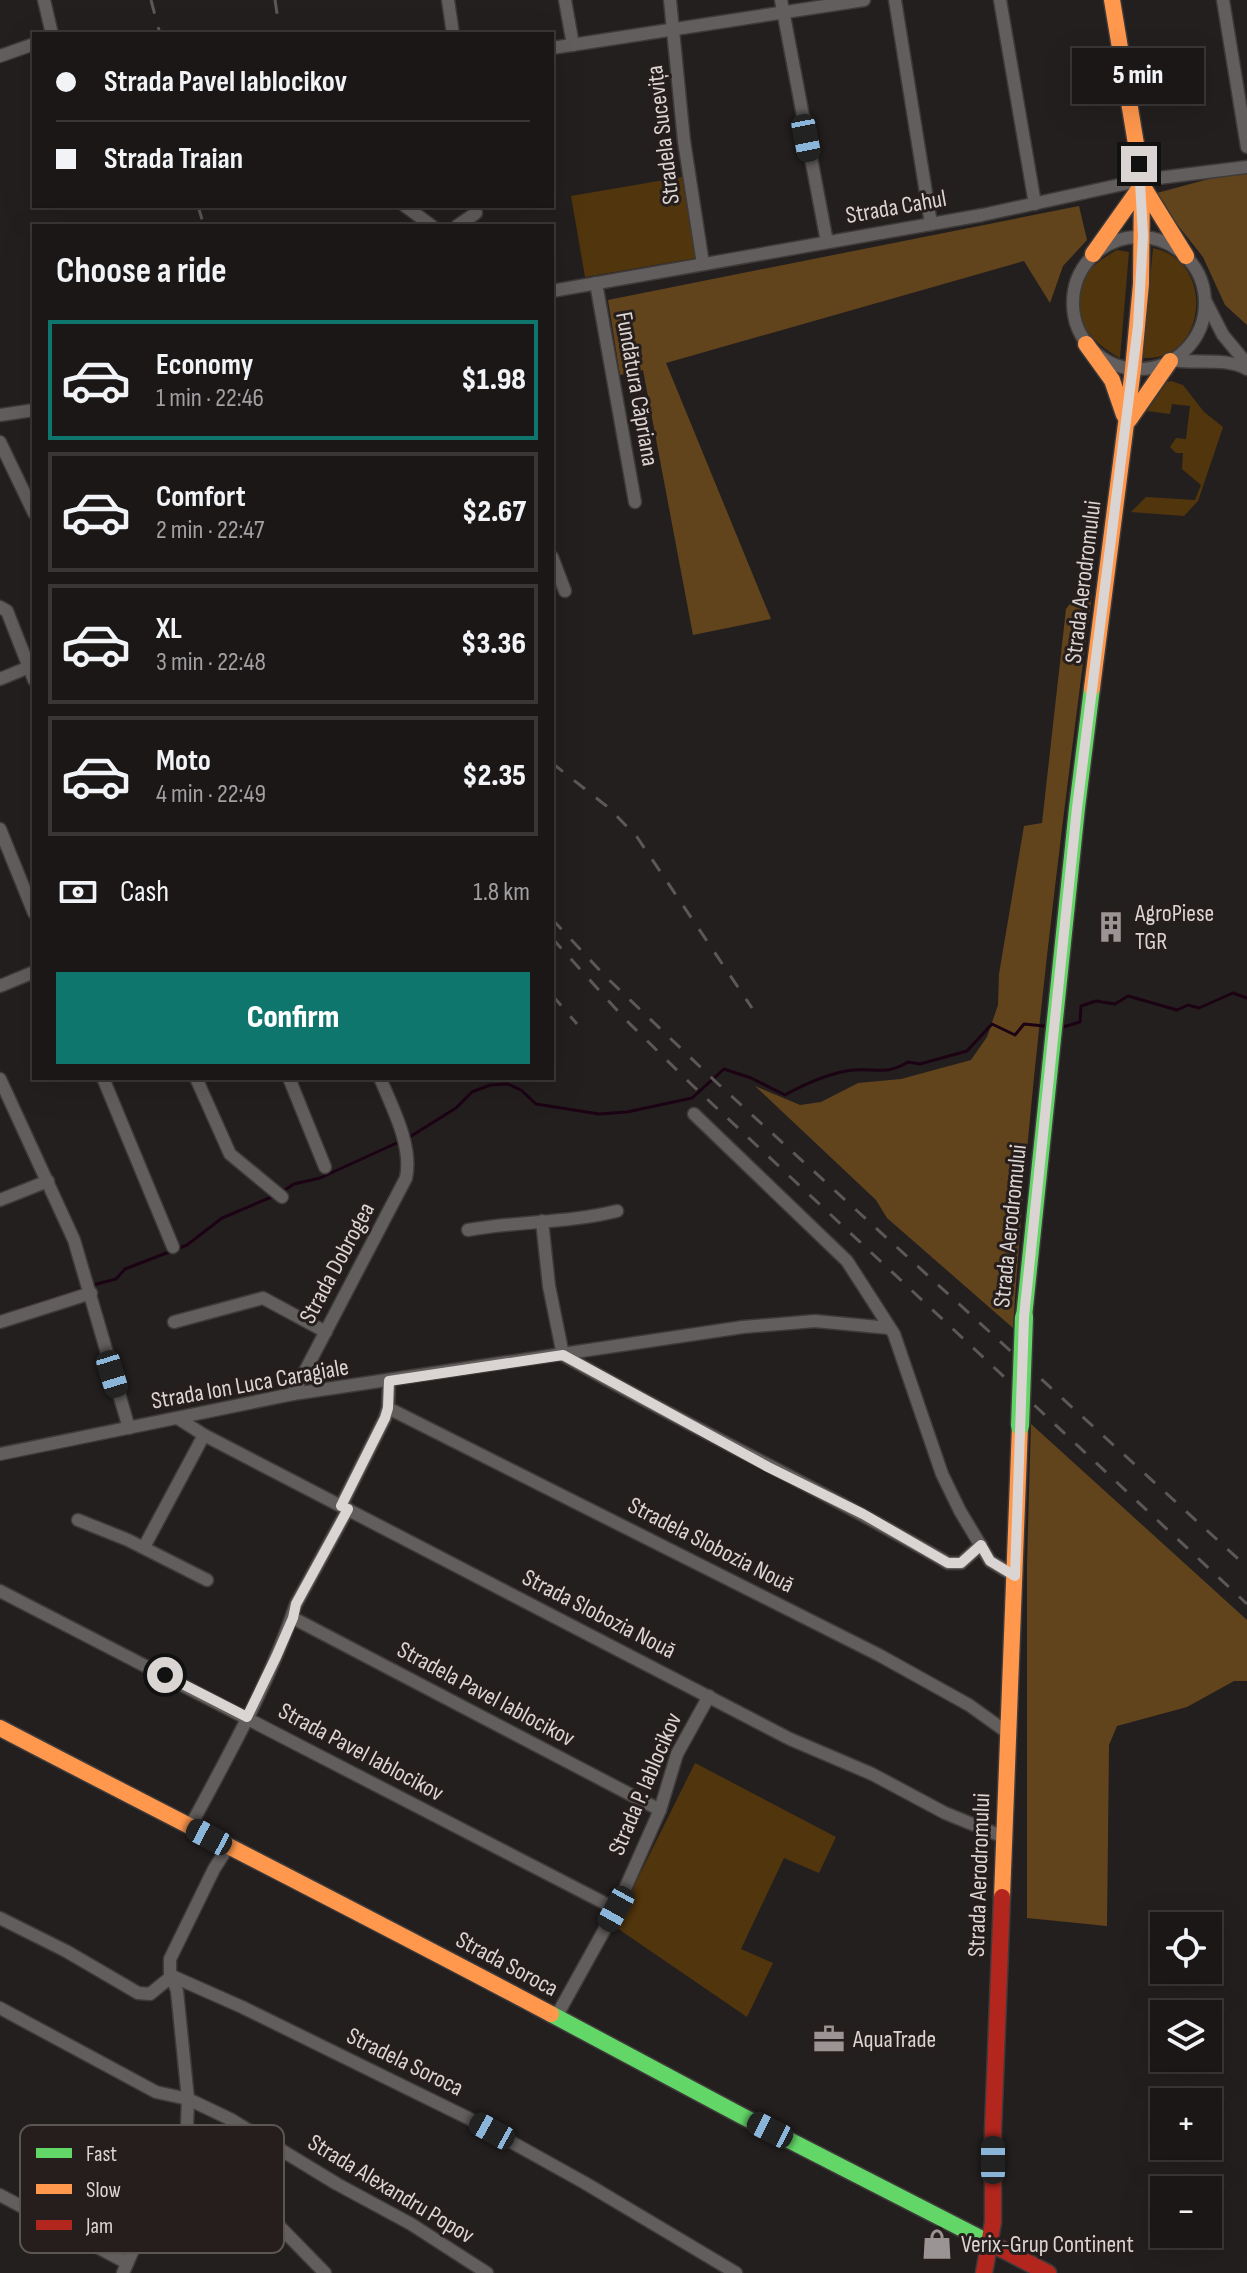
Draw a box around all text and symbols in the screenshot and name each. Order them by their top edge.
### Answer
callout: 5 min [1073,48,1205,104]
text: 5 min [1113,60,1163,91]
text: Strada Pavel Iablocikov [104,64,347,100]
street label: Stradela Sucevița [640,64,686,206]
car [790,112,822,164]
text: Strada Trаian [104,141,243,177]
route end [1121,146,1157,182]
street label: Strada Cahul [843,184,949,230]
text: Choose a ride [56,250,227,293]
street label: Fundătura Căpriana [609,310,665,468]
icon: car [60,344,132,416]
text: Economy [156,347,253,383]
text: $1.98 [461,362,526,398]
text: 1 min · 22:46 [156,383,264,414]
icon: car [60,476,132,548]
text: Comfort [156,479,246,515]
text: $2.67 [462,494,526,530]
street label: Strada Aerodromului [1059,499,1107,665]
text: 2 min · 22:47 [156,515,264,546]
icon: car [60,608,132,680]
text: XL [156,611,182,647]
text: $3.36 [461,626,526,662]
text: 3 min · 22:48 [156,647,266,678]
icon: car [60,740,132,812]
text: Moto [156,743,211,779]
text: $2.35 [462,758,526,794]
text: 4 min · 22:49 [156,779,266,810]
icon: cash [56,870,100,914]
text: Cash [120,874,169,910]
text: 1.8 km [473,877,530,908]
place label: AgroPiese TGR [1134,899,1214,956]
building icon: AgroPiese TGR [1094,910,1128,944]
button: Confirm [56,972,530,1064]
street label: Strada Aerodromului [987,1143,1033,1309]
street label: Strada Dobrogea [293,1198,381,1328]
car [94,1348,130,1400]
street label: Strada Ion Luca Caragiale [149,1352,351,1416]
street label: Stradela Slobozia Nouă [623,1491,799,1599]
street label: Strada Slobozia Nouă [517,1563,681,1665]
street label: Stradela Pavel Iablocikov [392,1635,580,1753]
route start [147,1657,183,1693]
street label: Strada Pavel Iablocikov [274,1696,448,1808]
street label: Strada P. Iablocikov [602,1708,688,1860]
street label: Strada Aerodromului [962,1793,996,1957]
car [182,1815,236,1859]
car [594,1882,638,1936]
map controls [1150,1912,1222,2248]
button: locate [1150,1912,1222,1984]
street label: Strada Soroca [451,1925,563,2003]
button: layers [1150,2000,1222,2072]
street label: Stradela Sorocа [342,2021,468,2103]
office icon: AquaTrade [812,2022,846,2056]
place label: AquaTrade [852,2025,936,2054]
button: + [1150,2088,1222,2160]
car [743,2108,797,2152]
car [465,2109,519,2153]
legend [20,2125,284,2253]
street label: Strada Alexandru Popov [303,2128,479,2250]
car [981,2136,1005,2184]
text: Fast [86,2141,117,2168]
button: − [1150,2176,1222,2248]
text: Slow [86,2177,121,2204]
text: Jam [85,2213,113,2240]
shop icon: Verix-Grup Continent [920,2227,954,2261]
place label: Verix-Grup Continent [961,2230,1134,2259]

